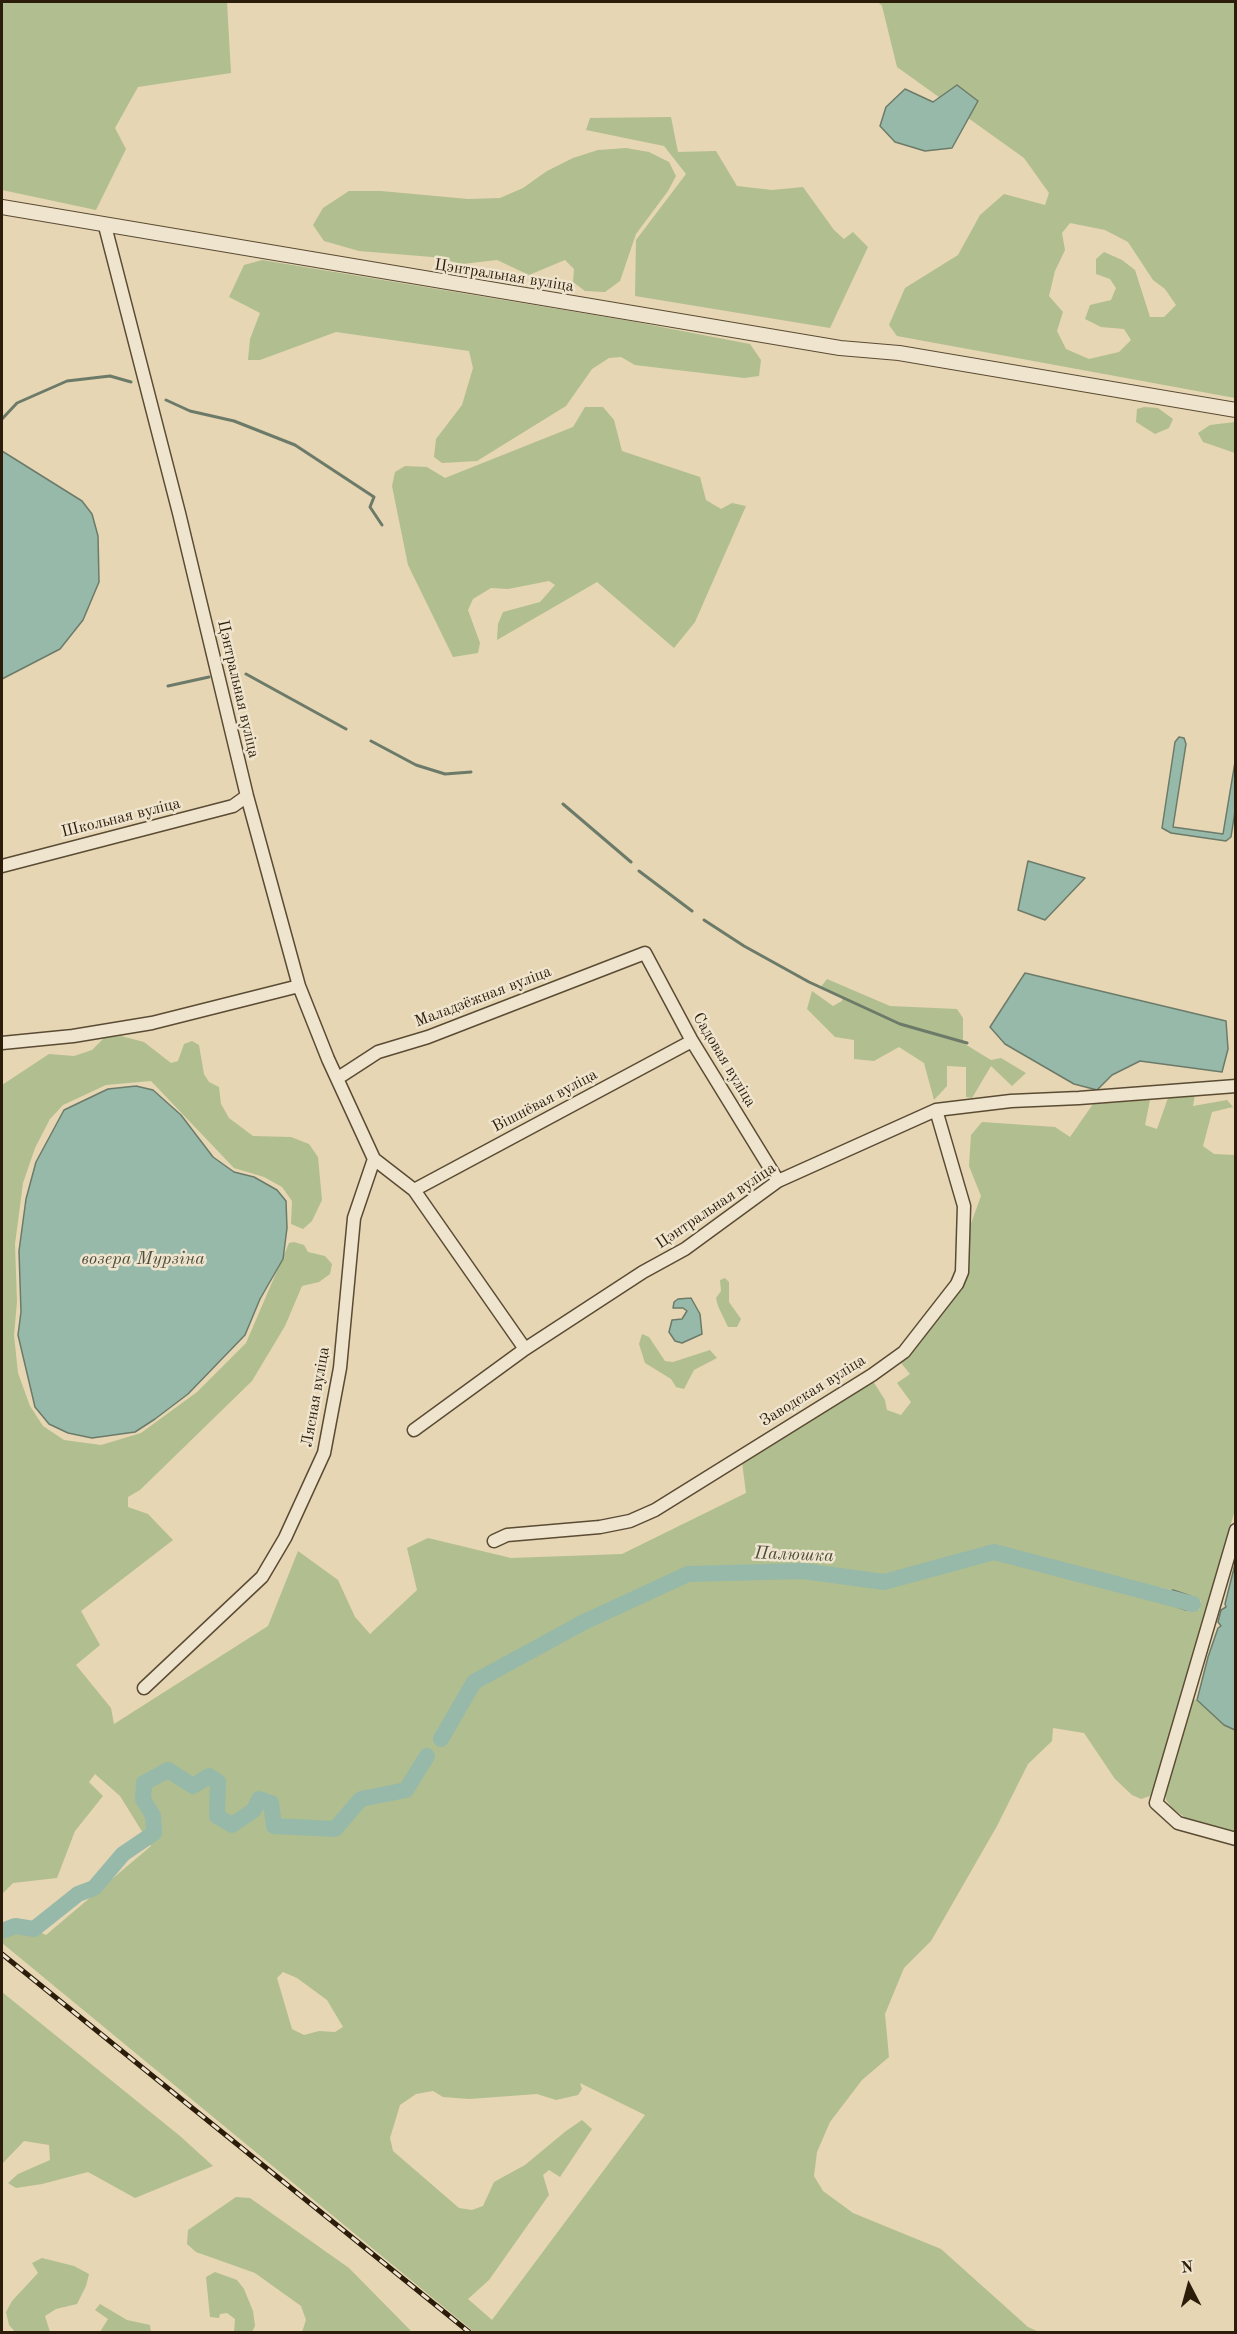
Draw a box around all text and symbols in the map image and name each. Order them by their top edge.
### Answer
street label: Цэнтральная вуліца [433,255,575,297]
street label: Цэнтральная вуліца [213,618,263,760]
street label: Школьная вуліца [59,794,183,842]
street label: Маладзёжная вуліца [412,962,554,1032]
street label: Садовая вуліца [688,1009,760,1111]
street label: Вішнёвая вуліца [489,1065,601,1137]
street label: Цэнтральная вуліца [652,1159,780,1253]
water label: возера Мурзіна [81,1248,205,1270]
street label: Лясная вуліца [298,1345,334,1449]
street label: Заводская вуліца [757,1351,869,1431]
water label: Палюшка [754,1543,834,1567]
north arrow [1159,2256,1219,2316]
text: N [1180,2260,1194,2277]

